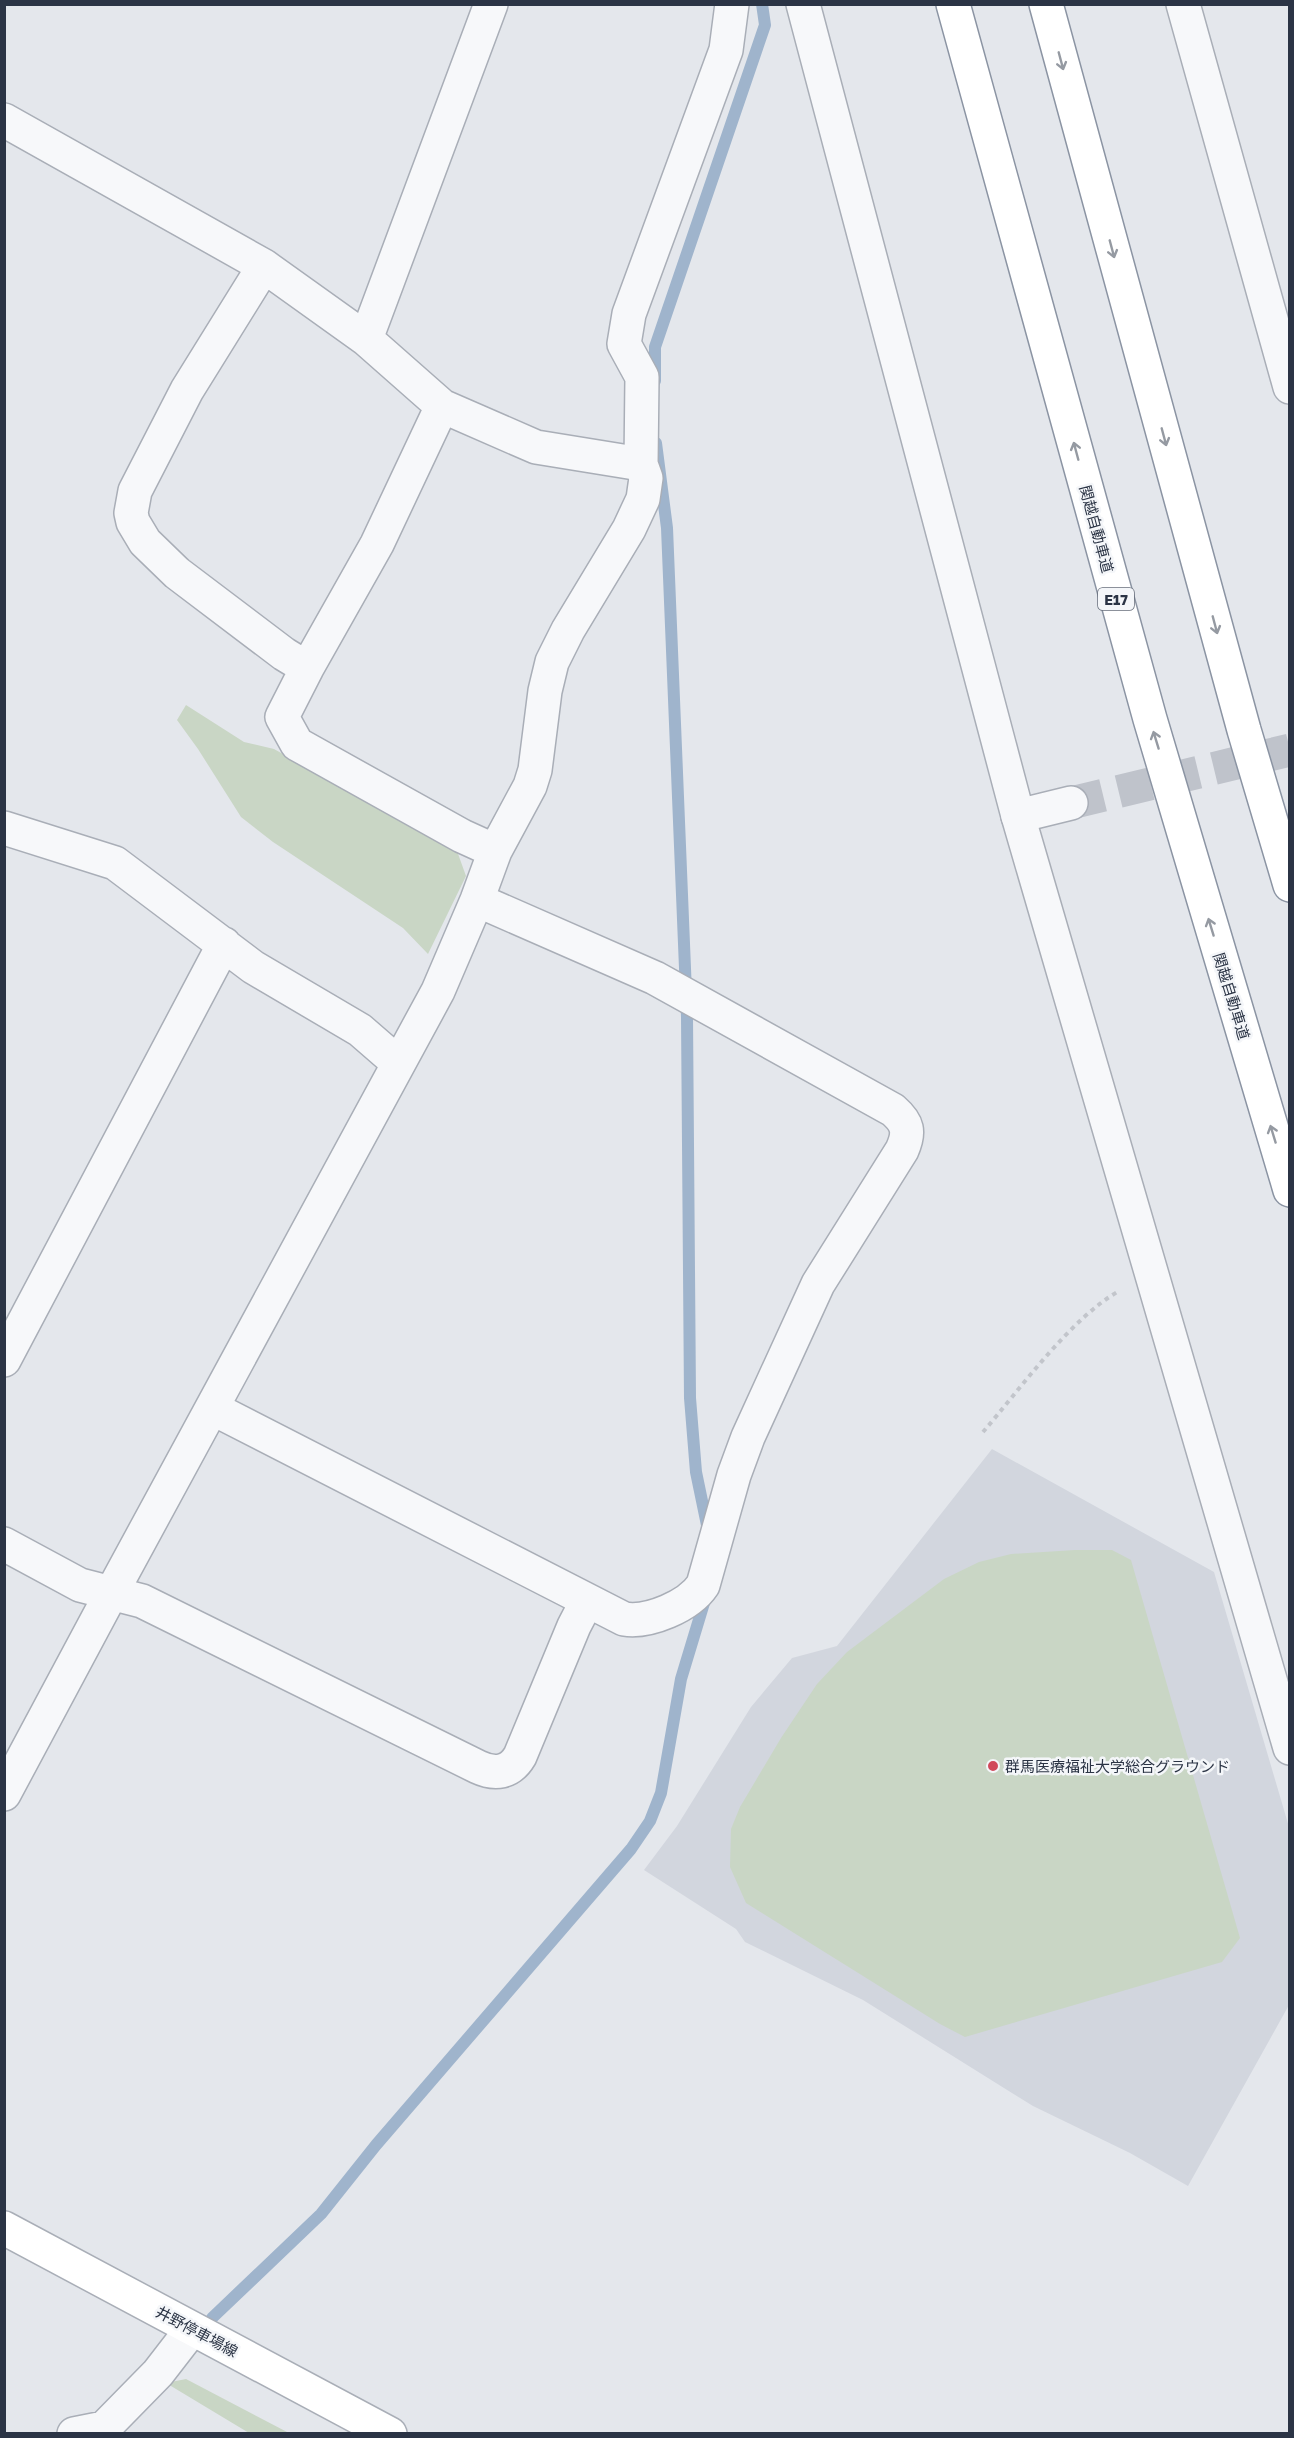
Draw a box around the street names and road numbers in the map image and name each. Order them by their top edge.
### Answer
street label: 関越自動車道 [1077,483,1117,575]
road number: E17 [1098,588,1134,610]
street label: 関越自動車道 [1210,950,1254,1042]
street label: 井野停車場線 [153,2302,241,2360]

